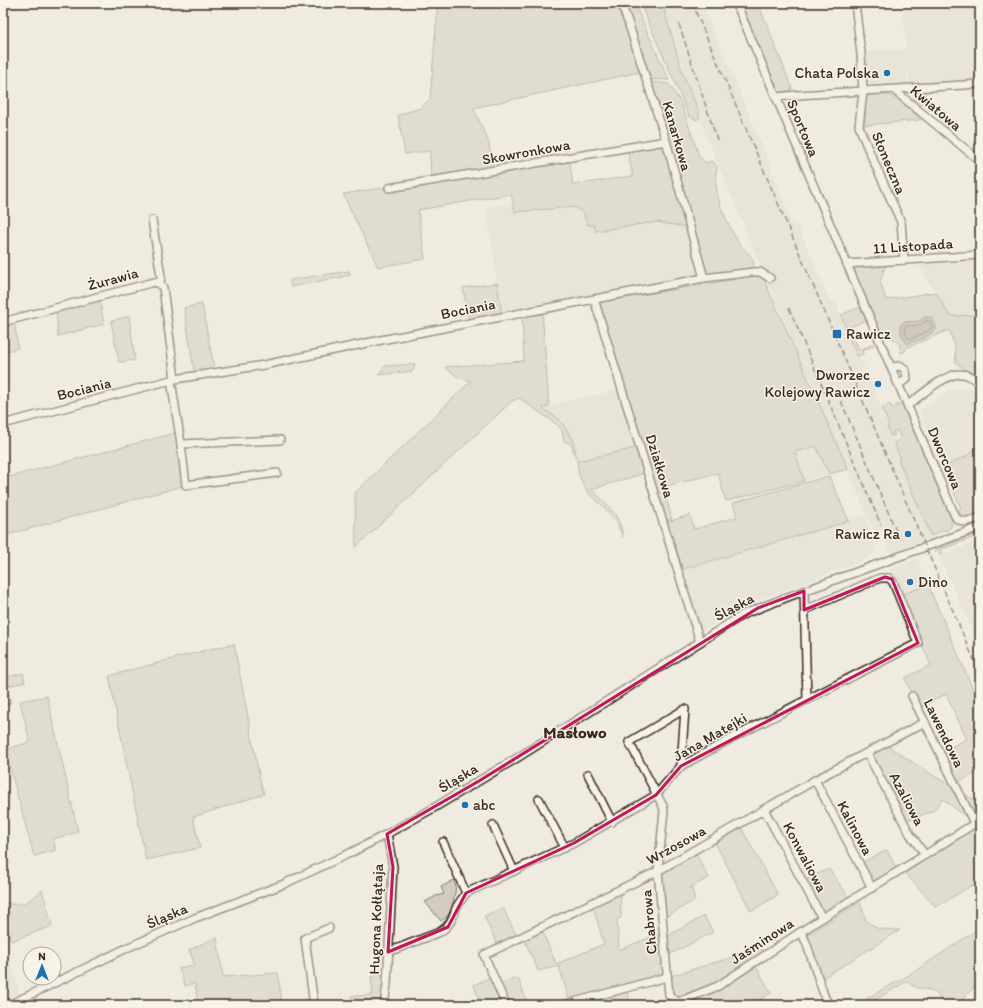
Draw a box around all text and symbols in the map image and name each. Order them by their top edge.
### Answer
place label: Chata Polska [795,64,879,82]
marker: Chata Polska [882,68,892,78]
street label: Kwiatowa [906,81,966,135]
street label: Sportowa [783,96,823,160]
street label: Kanarkowa [658,99,696,173]
street label: Słoneczna [868,129,910,197]
street label: Skowronkowa [480,135,572,169]
street label: 11 Listopada [872,234,954,258]
street label: Żurawia [86,264,141,294]
street label: Bociania [439,295,497,323]
place label: Rawicz [846,325,891,343]
marker: Rawicz [831,328,843,340]
place label: Dworzec Kolejowy Rawicz [765,366,870,401]
street label: Bociania [55,373,114,404]
marker: Dworzec Kolejowy Rawicz [873,379,883,389]
street label: Dworcowa [924,424,966,492]
street label: Działkowa [642,432,678,500]
place label: Rawicz Ra [835,525,900,543]
marker: Rawicz Ra [903,529,913,539]
place label: Dino [918,573,948,591]
marker: Dino [905,577,915,587]
street label: Śląska [711,589,757,625]
street label: Lawendowa [920,696,968,771]
street label: Jana Matejki [670,709,750,765]
district label: Masłowo [543,722,607,742]
street label: Śląska [435,759,481,797]
street label: Azaliowa [885,769,929,829]
place label: abc [473,796,496,814]
street label: Kalinowa [833,798,877,858]
marker: abc [460,800,470,810]
street label: Konwaliowa [779,819,831,896]
street label: Wrzosowa [643,821,709,869]
street label: Hugona Kołłątaja [365,863,387,975]
street label: Chabrowa [637,889,661,955]
street label: Śląska [144,899,190,933]
street label: Jaśminowa [727,914,797,968]
north arrow [22,946,62,986]
text: N [38,950,46,963]

